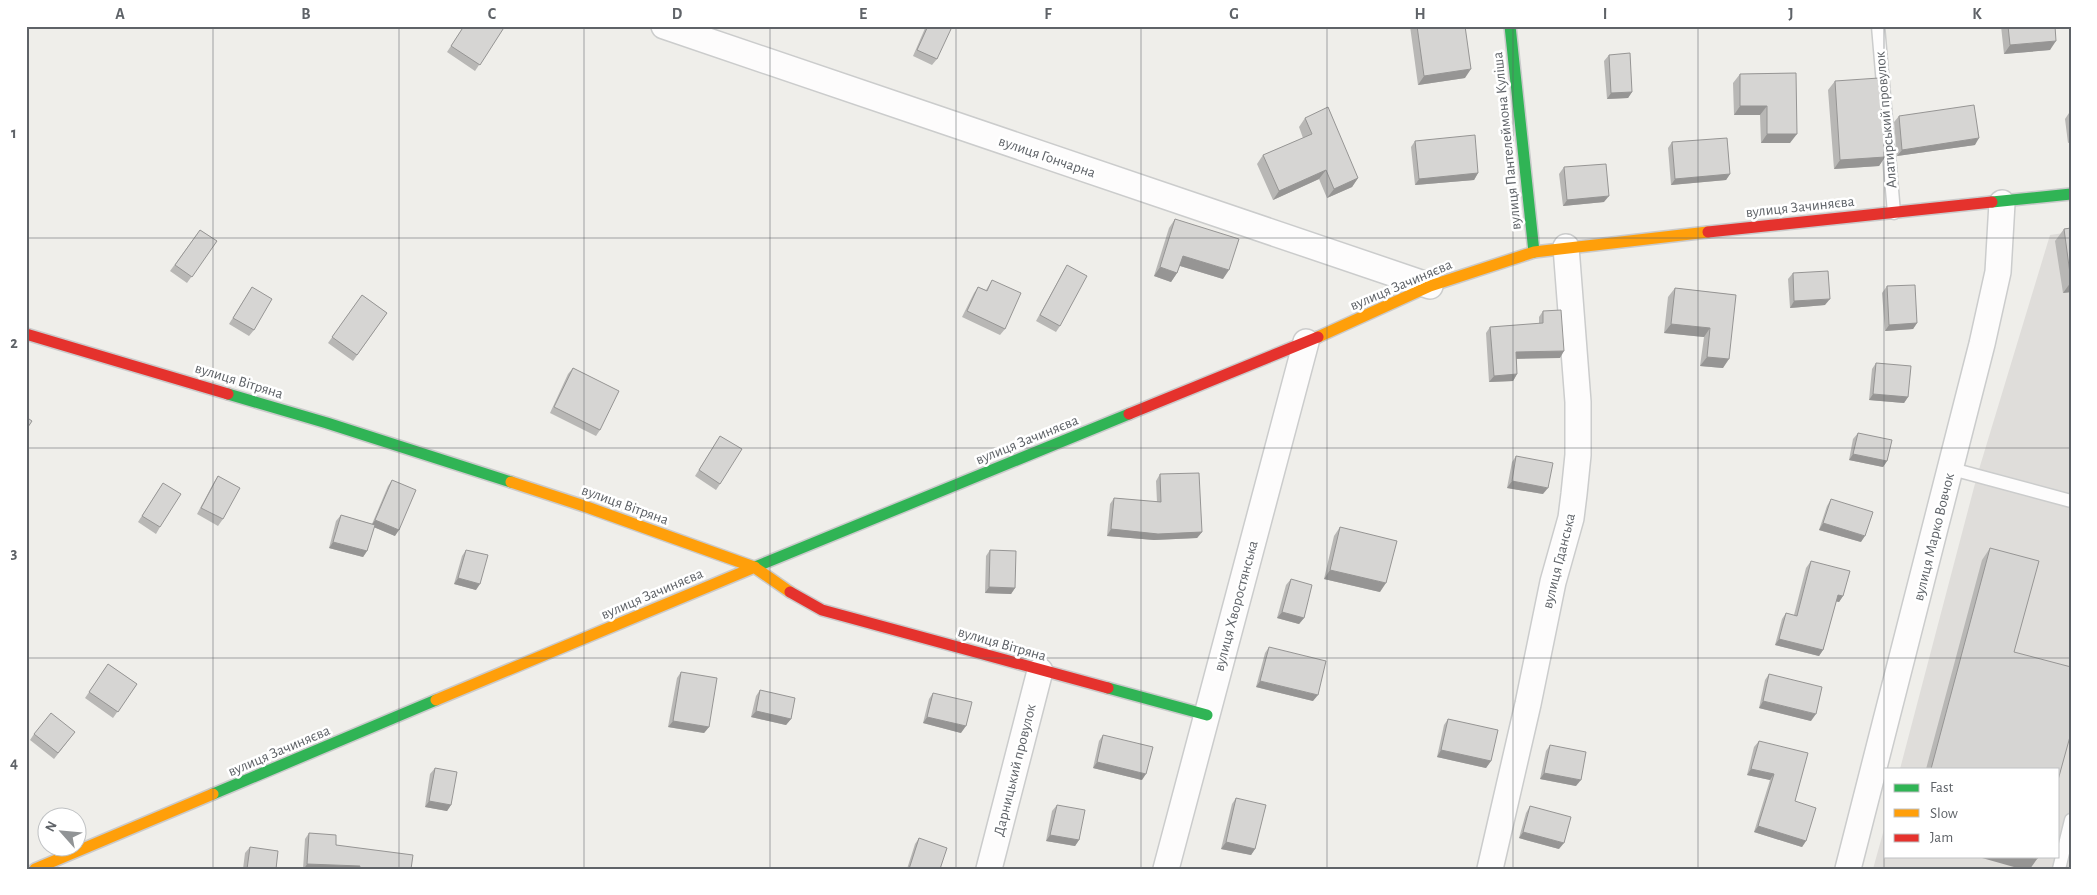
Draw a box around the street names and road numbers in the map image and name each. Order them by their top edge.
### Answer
street label: вулиця Пантелеймона Куліша [1490,51,1524,231]
street label: Алатирський провулок [1873,51,1899,189]
street label: вулиця Гончарна [997,133,1098,181]
street label: вулиця Зачиняєва [1745,194,1855,220]
street label: вулиця Зачиняєва [1348,257,1454,313]
street label: вулиця Вітряна [193,360,285,402]
street label: вулиця Зачиняєва [974,413,1081,467]
street label: вулиця Марко Вовчок [1911,471,1957,603]
street label: вулиця Вітряна [580,482,671,528]
street label: вулиця Гданська [1540,512,1578,610]
street label: вулиця Хворостянська [1211,539,1261,673]
street label: вулиця Зачиняєва [599,566,705,622]
street label: вулиця Вітряна [956,624,1048,664]
street label: Дарницький провулок [991,702,1039,838]
street label: вулиця Зачиняєва [226,723,332,779]

